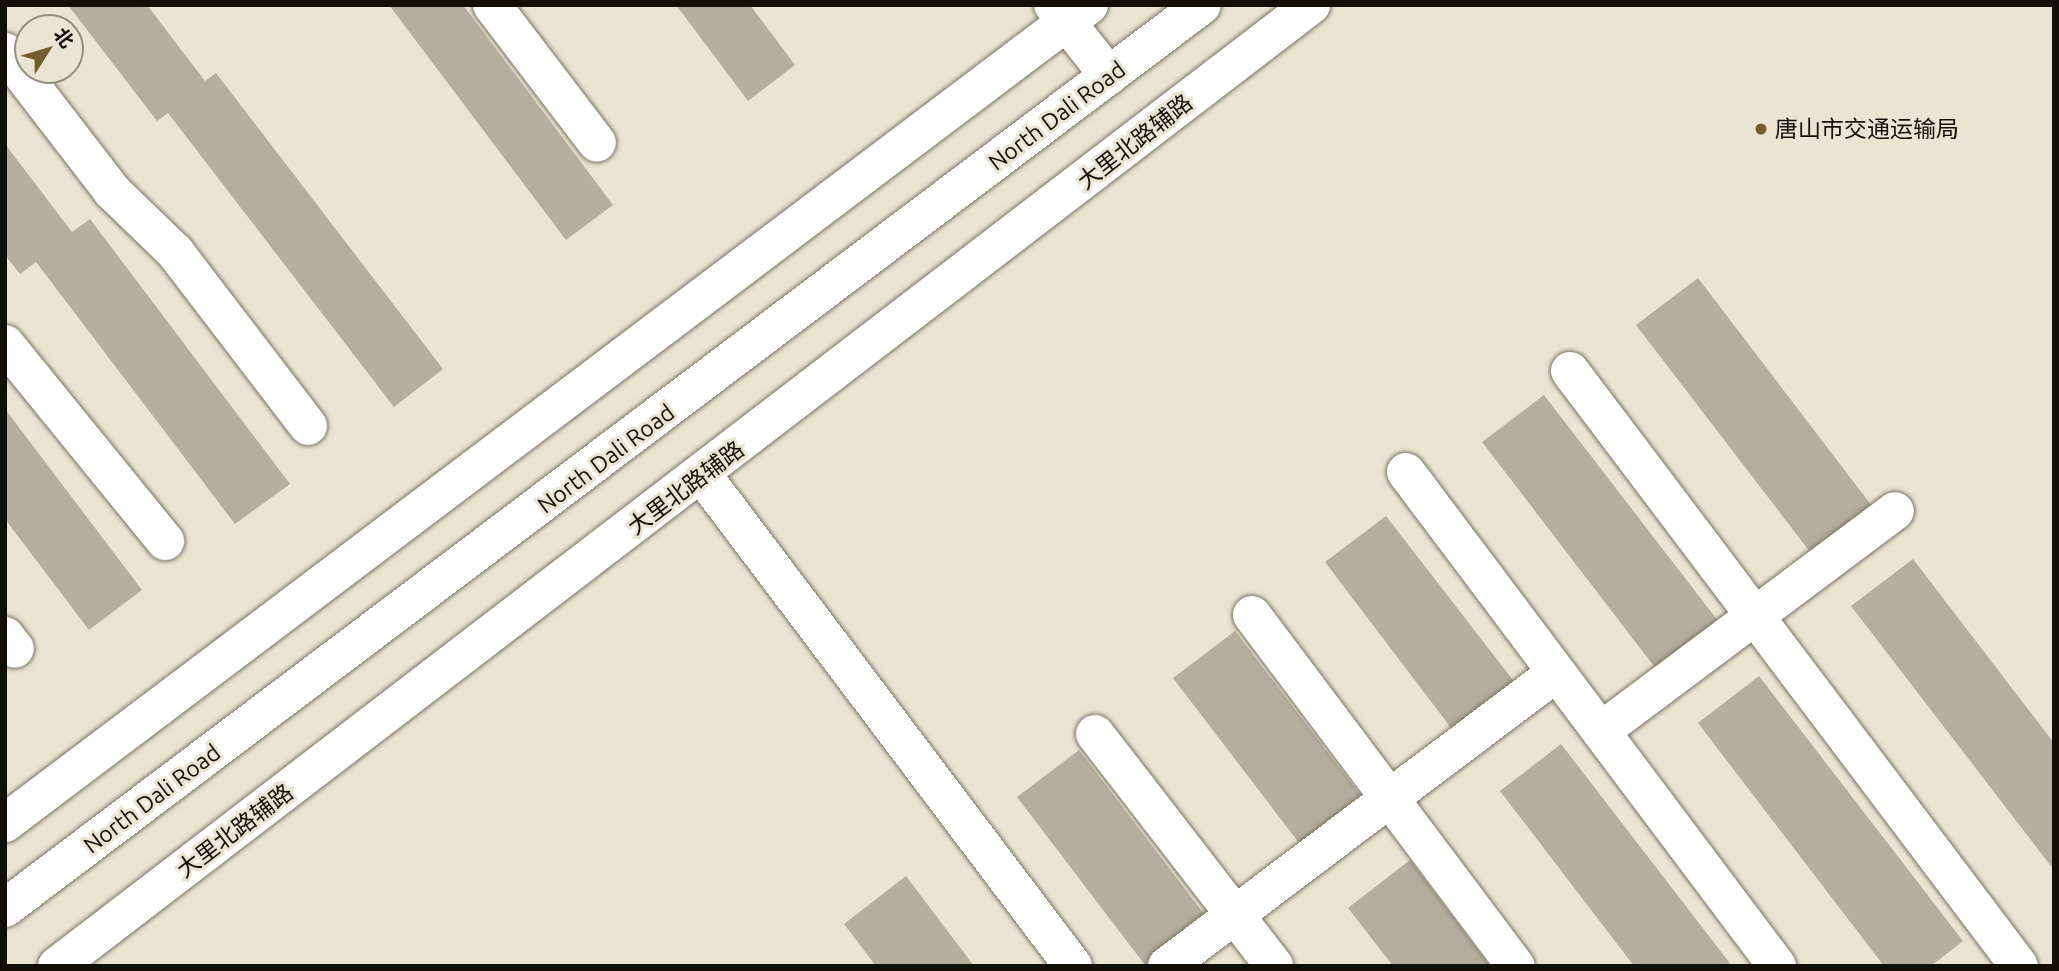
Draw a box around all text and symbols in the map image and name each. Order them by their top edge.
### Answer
north arrow [14,14,84,84]
text: 北 [50,23,79,52]
street label: North Dali Road [983,56,1131,176]
street label: 大里北路辅路 [1072,89,1198,195]
place label: 唐山市交通运输局 [1775,115,1959,143]
marker: 唐山市交通运输局 [1753,121,1769,137]
street label: North Dali Road [532,399,680,519]
street label: 大里北路辅路 [623,435,749,541]
street label: North Dali Road [78,739,226,859]
street label: 大里北路辅路 [172,778,298,884]

